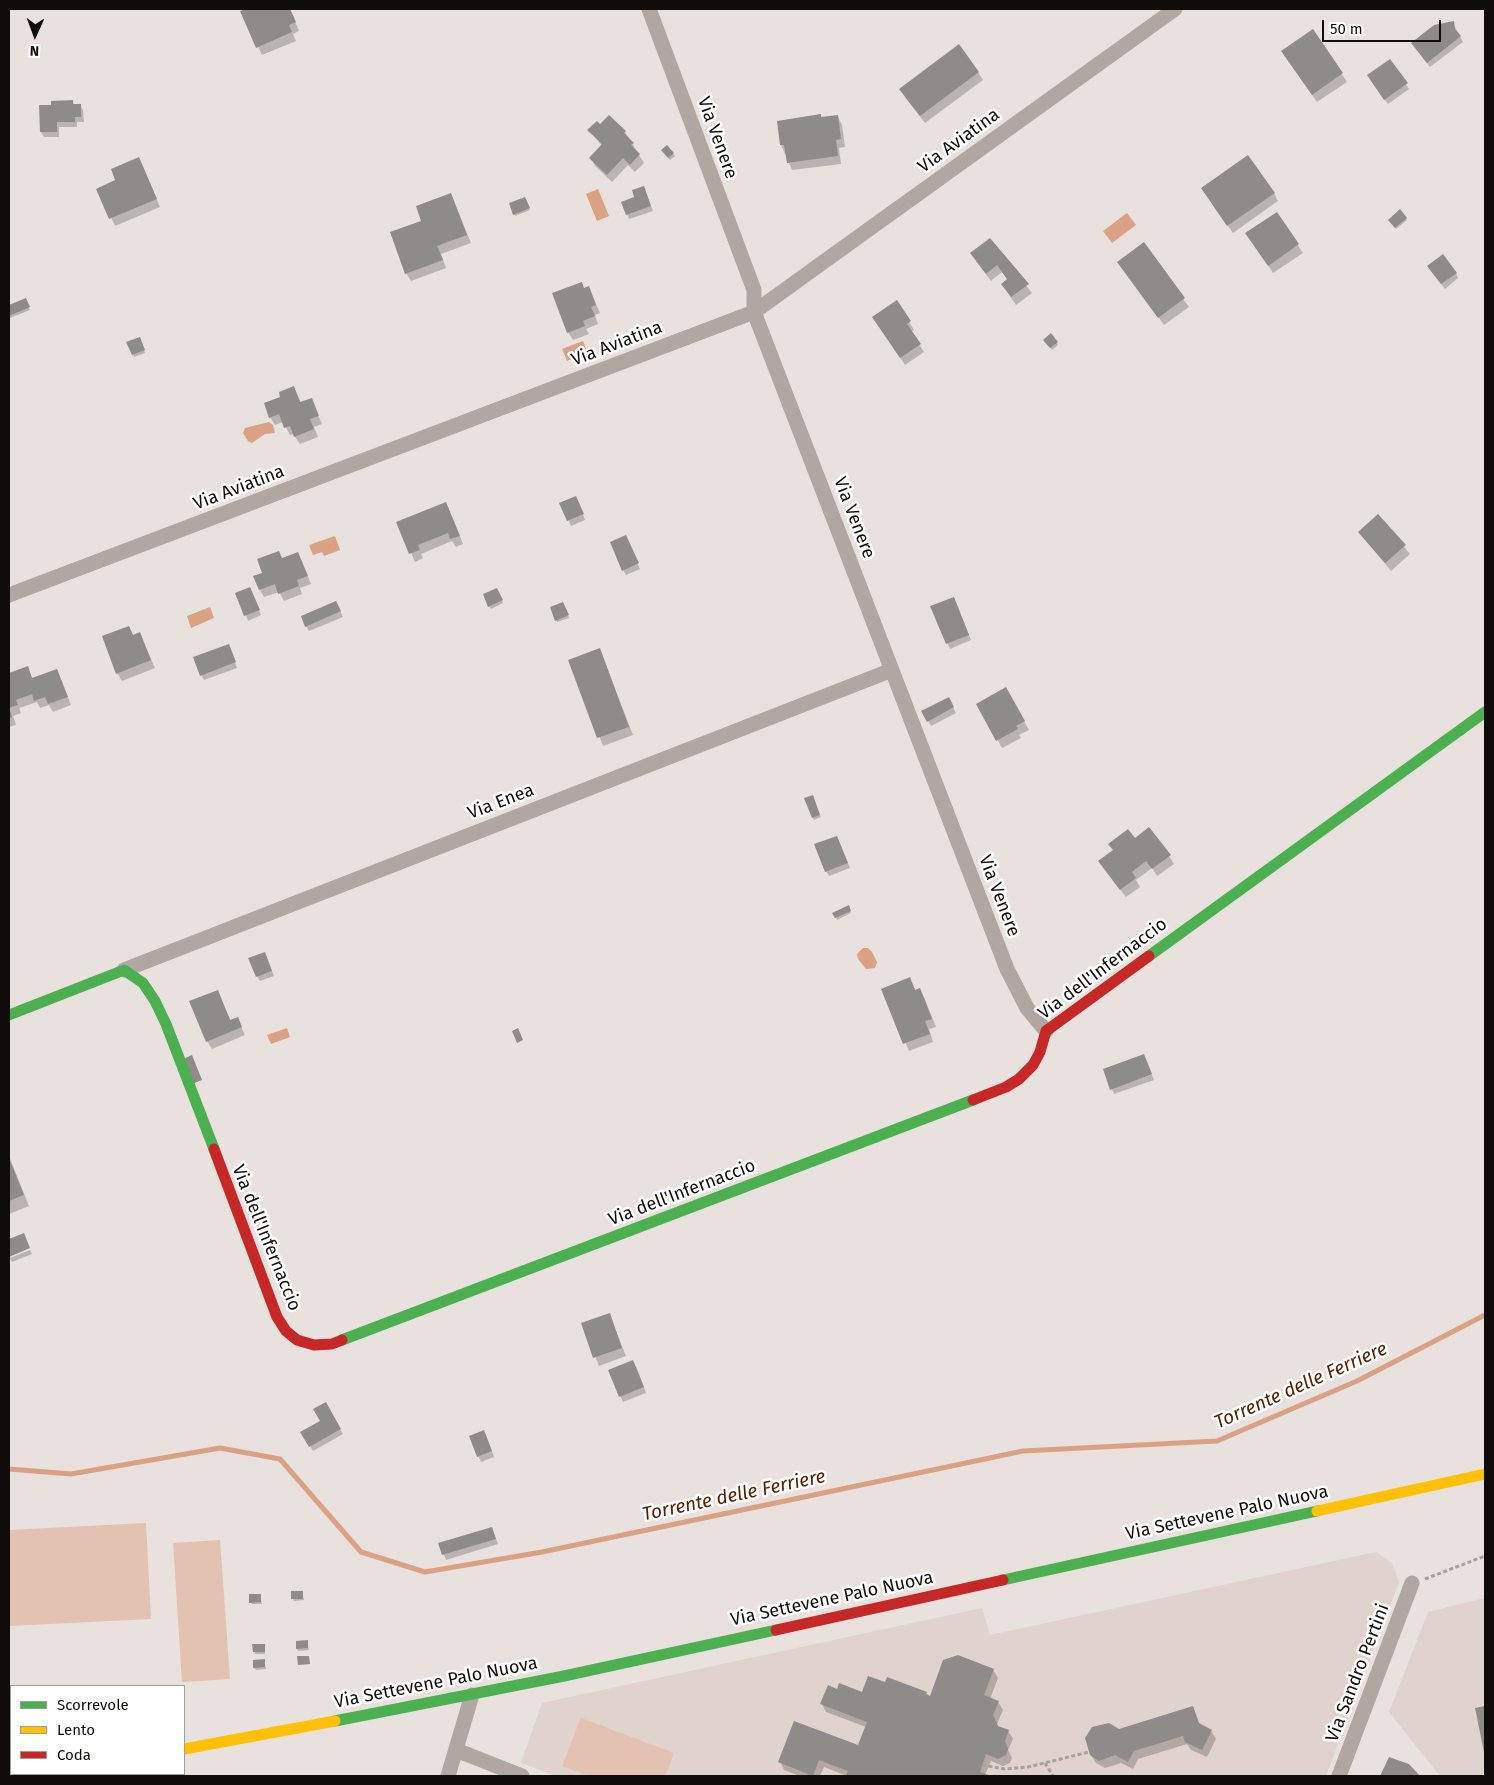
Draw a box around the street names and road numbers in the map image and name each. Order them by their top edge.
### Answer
street label: Via Venere [692,94,742,182]
street label: Via Aviatina [914,104,1004,178]
street label: Via Aviatina [569,317,665,371]
street label: Via Aviatina [191,461,287,515]
street label: Via Venere [829,474,879,562]
street label: Via Enea [465,780,537,824]
street label: Via Venere [974,852,1024,940]
street label: Via dell'Infernaccio [1034,914,1172,1024]
street label: Via dell'Infernaccio [605,1155,759,1231]
street label: Via dell'Infernaccio [227,1162,305,1314]
street label: Via Settevene Palo Nuova [1124,1481,1330,1545]
street label: Via Settevene Palo Nuova [729,1567,935,1631]
street label: Via Sandro Pertini [1322,1601,1394,1745]
street label: Via Settevene Palo Nuova [333,1653,539,1713]

